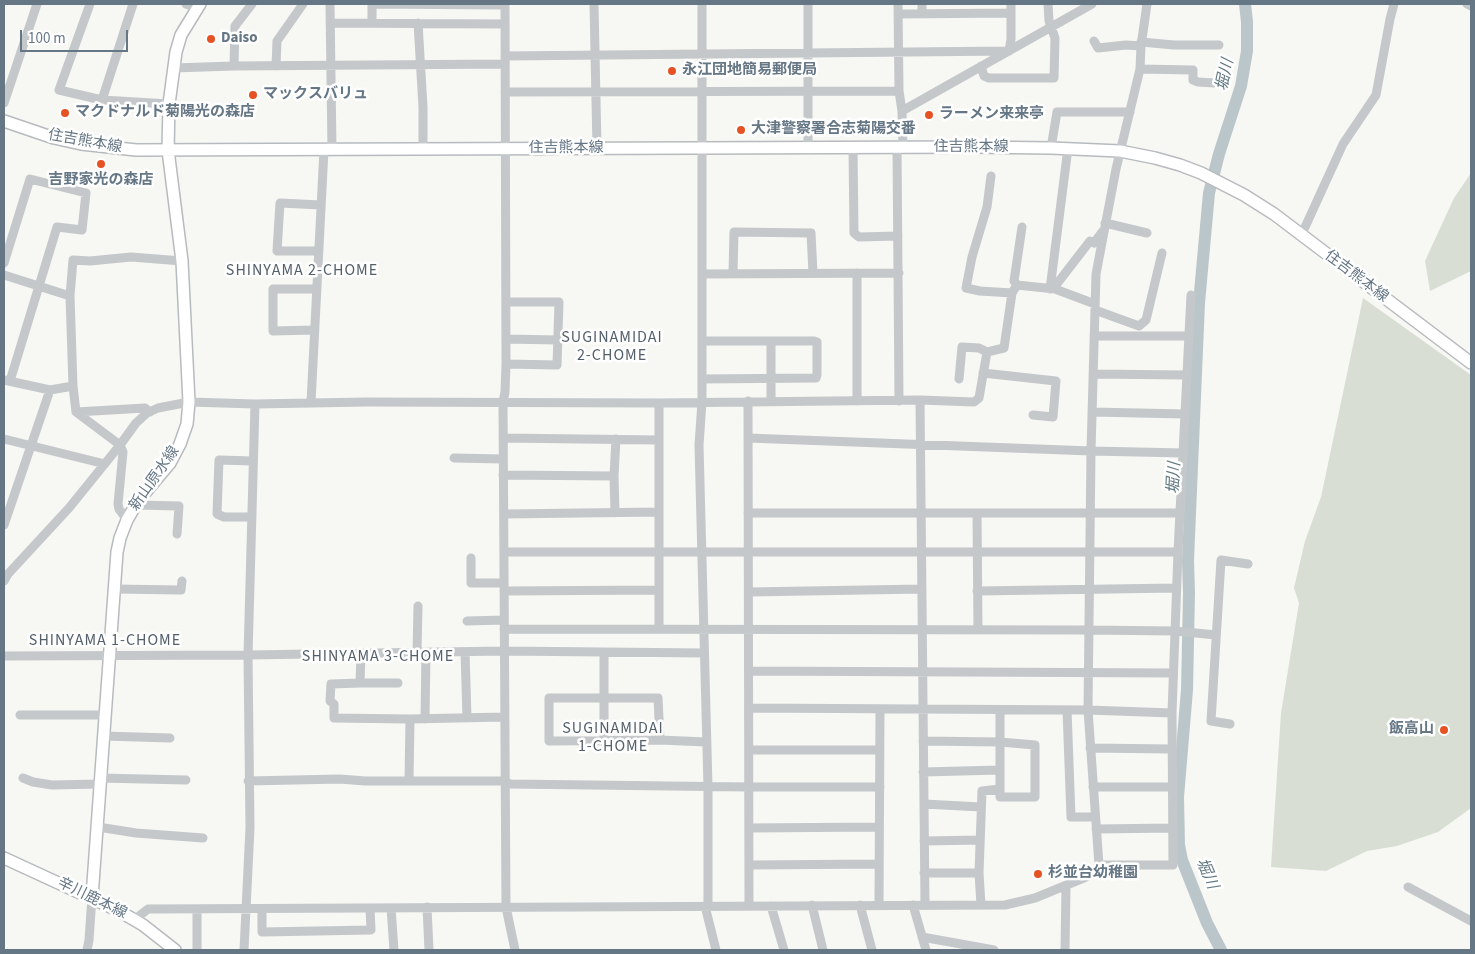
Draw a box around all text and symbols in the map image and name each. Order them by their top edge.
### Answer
scale bar [22,20,130,52]
text: 100 m [28,28,66,49]
place label: Daiso [221,30,258,48]
marker: Daiso [205,33,217,45]
water label: 堀川 [1213,57,1239,93]
place label: 永江団地簡易郵便局 [682,62,817,80]
marker: 永江団地簡易郵便局 [666,65,678,77]
place label: マックスバリュ [263,86,368,104]
marker: マックスバリュ [247,89,259,101]
place label: マクドナルド菊陽光の森店 [75,104,255,122]
place label: ラーメン来来亭 [939,106,1044,124]
marker: マクドナルド菊陽光の森店 [59,107,71,119]
marker: ラーメン来来亭 [923,109,935,121]
place label: 大津警察署合志菊陽交番 [751,121,916,139]
marker: 大津警察署合志菊陽交番 [735,124,747,136]
street label: 住吉熊本線 [47,127,123,157]
street label: 住吉熊本線 [934,139,1008,157]
street label: 住吉熊本線 [529,140,603,158]
marker: 吉野家光の森店 [95,158,107,170]
place label: 吉野家光の森店 [49,172,153,190]
street label: 住吉熊本線 [1321,247,1391,307]
district label: SHINYAMA 2-CHOME [224,261,380,281]
district label: SUGINAMIDAI 2-CHOME [560,328,664,366]
street label: 新山原水線 [126,443,184,515]
water label: 堀川 [1165,462,1185,494]
district label: SHINYAMA 1-CHOME [27,631,183,651]
district label: SHINYAMA 3-CHOME [300,647,456,667]
district label: SUGINAMIDAI 1-CHOME [561,719,665,757]
place label: 飯高山 [1389,721,1434,739]
marker: 飯高山 [1438,724,1450,736]
water label: 堀川 [1191,856,1221,892]
place label: 杉並台幼稚園 [1048,865,1138,883]
marker: 杉並台幼稚園 [1032,868,1044,880]
street label: 辛川鹿本線 [54,874,130,924]

